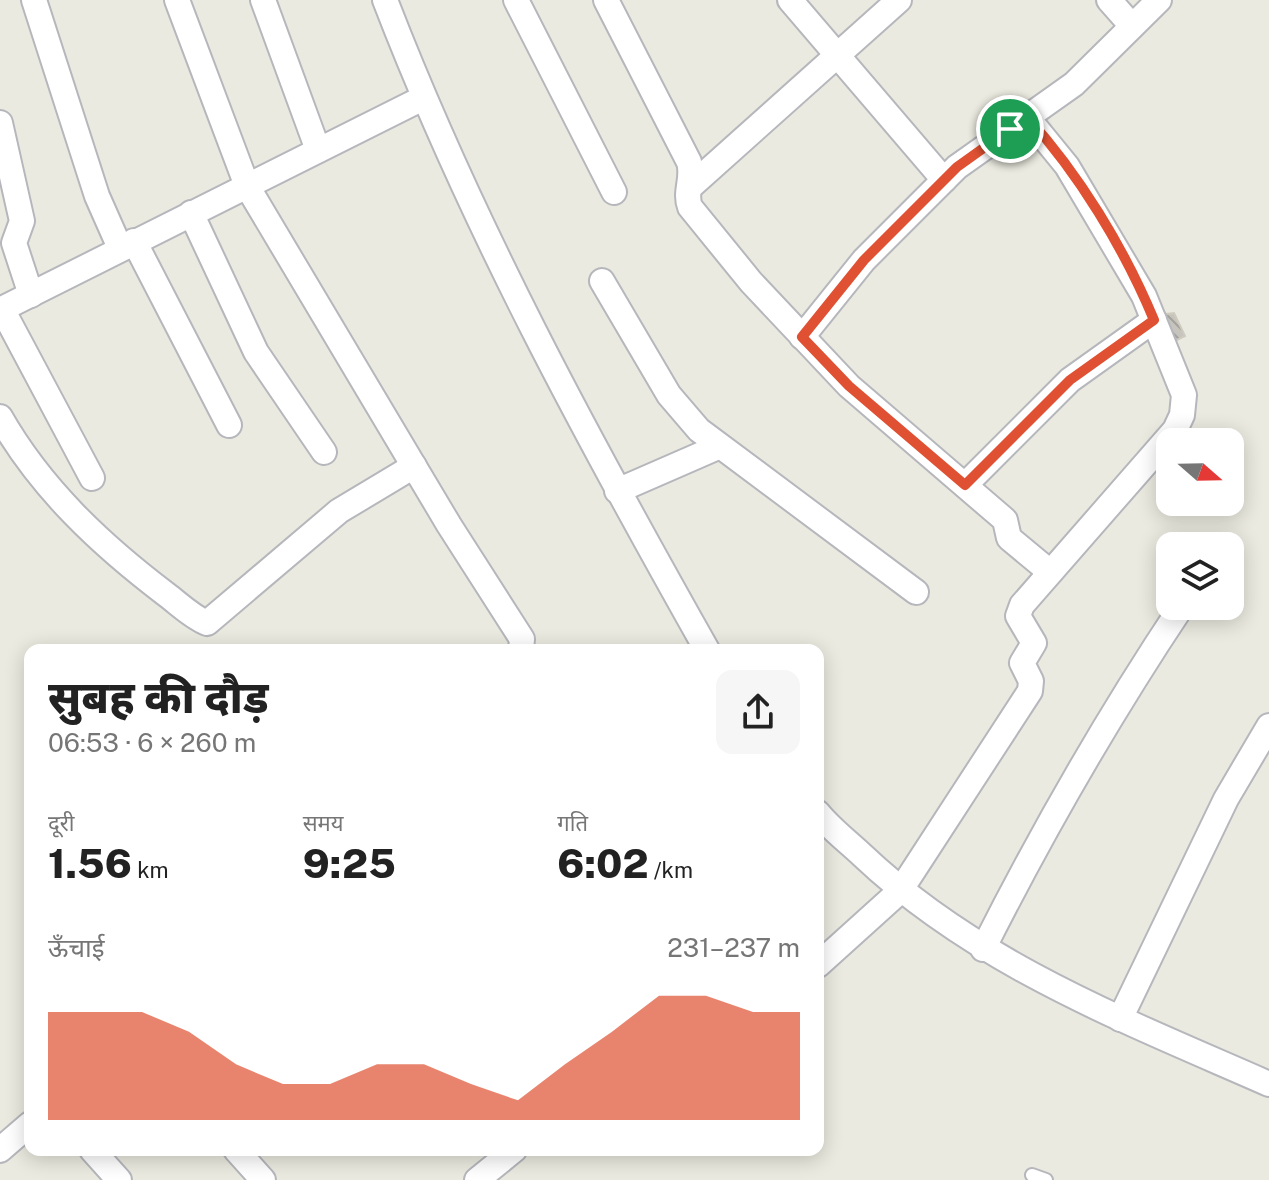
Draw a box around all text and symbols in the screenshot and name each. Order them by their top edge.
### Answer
pin [976,95,1044,163]
icon: arrive [988,107,1032,151]
north arrow [1156,428,1244,516]
map controls [1156,428,1244,620]
button: layers [1156,532,1244,620]
button: share [716,670,800,754]
text: सुबह की दौड़ [48,671,269,723]
text: 06:53 · 6 × 260 m [48,727,256,758]
text: दूरी [48,810,74,836]
text: समय [303,810,343,836]
text: गति [557,810,588,836]
text: 1.56 [48,840,132,887]
text: 9:25 [303,840,396,887]
text: 6:02 [557,840,649,887]
text: km [132,857,169,883]
text: /km [649,857,693,883]
text: ऊँचाई [48,932,104,963]
text: 231–237 m [667,932,800,963]

